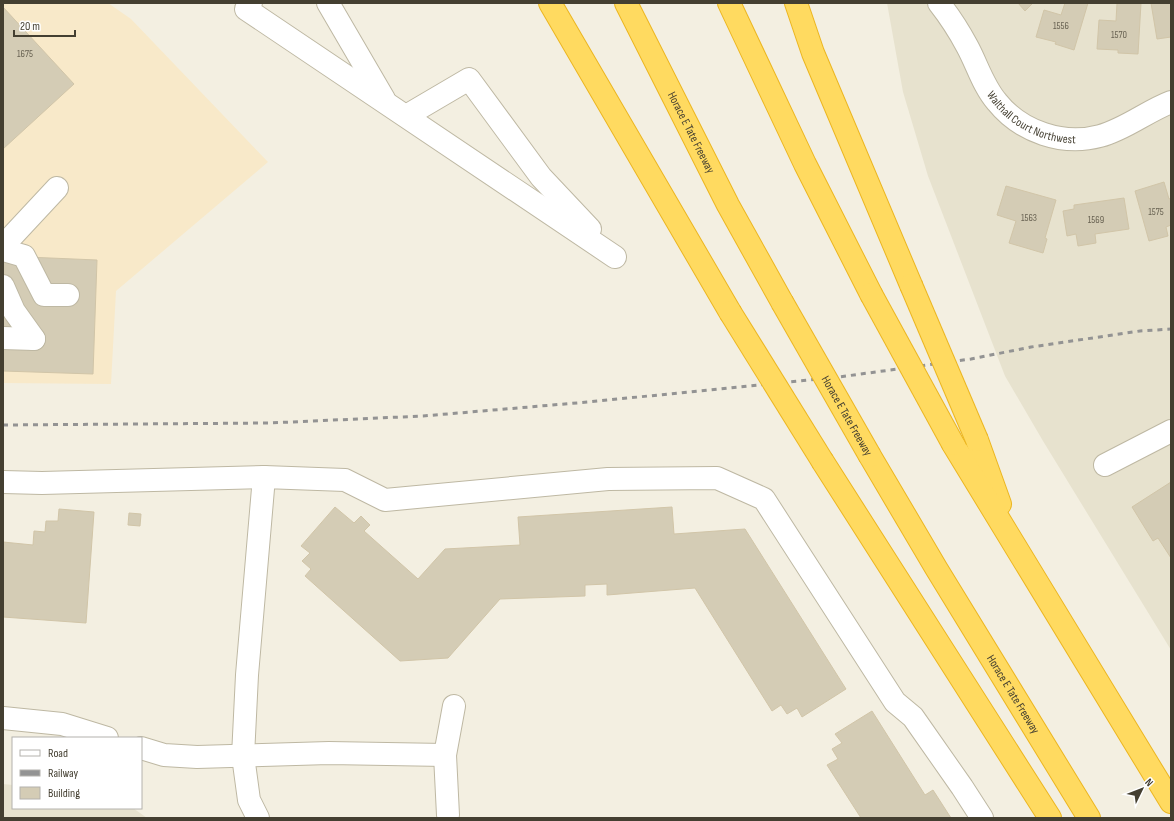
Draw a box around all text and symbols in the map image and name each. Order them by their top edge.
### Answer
scale bar [14,12,75,38]
text: 20 m [20,19,40,34]
house number: 1556 [1053,20,1069,32]
house number: 1570 [1111,29,1127,41]
house number: 1675 [17,48,33,60]
street label: Walthall Court Northwest [984,88,1076,147]
street label: Horace E Tate Freeway [664,89,718,176]
house number: 1575 [1148,206,1164,218]
house number: 1563 [1021,212,1037,224]
house number: 1569 [1088,214,1104,226]
street label: Horace E Tate Freeway [818,373,876,459]
street label: Horace E Tate Freeway [983,652,1043,737]
legend [12,737,142,809]
text: Road [48,746,68,761]
text: Railway [48,766,79,781]
north arrow [1122,769,1162,809]
text: N [1142,776,1156,789]
text: Building [48,786,80,801]

